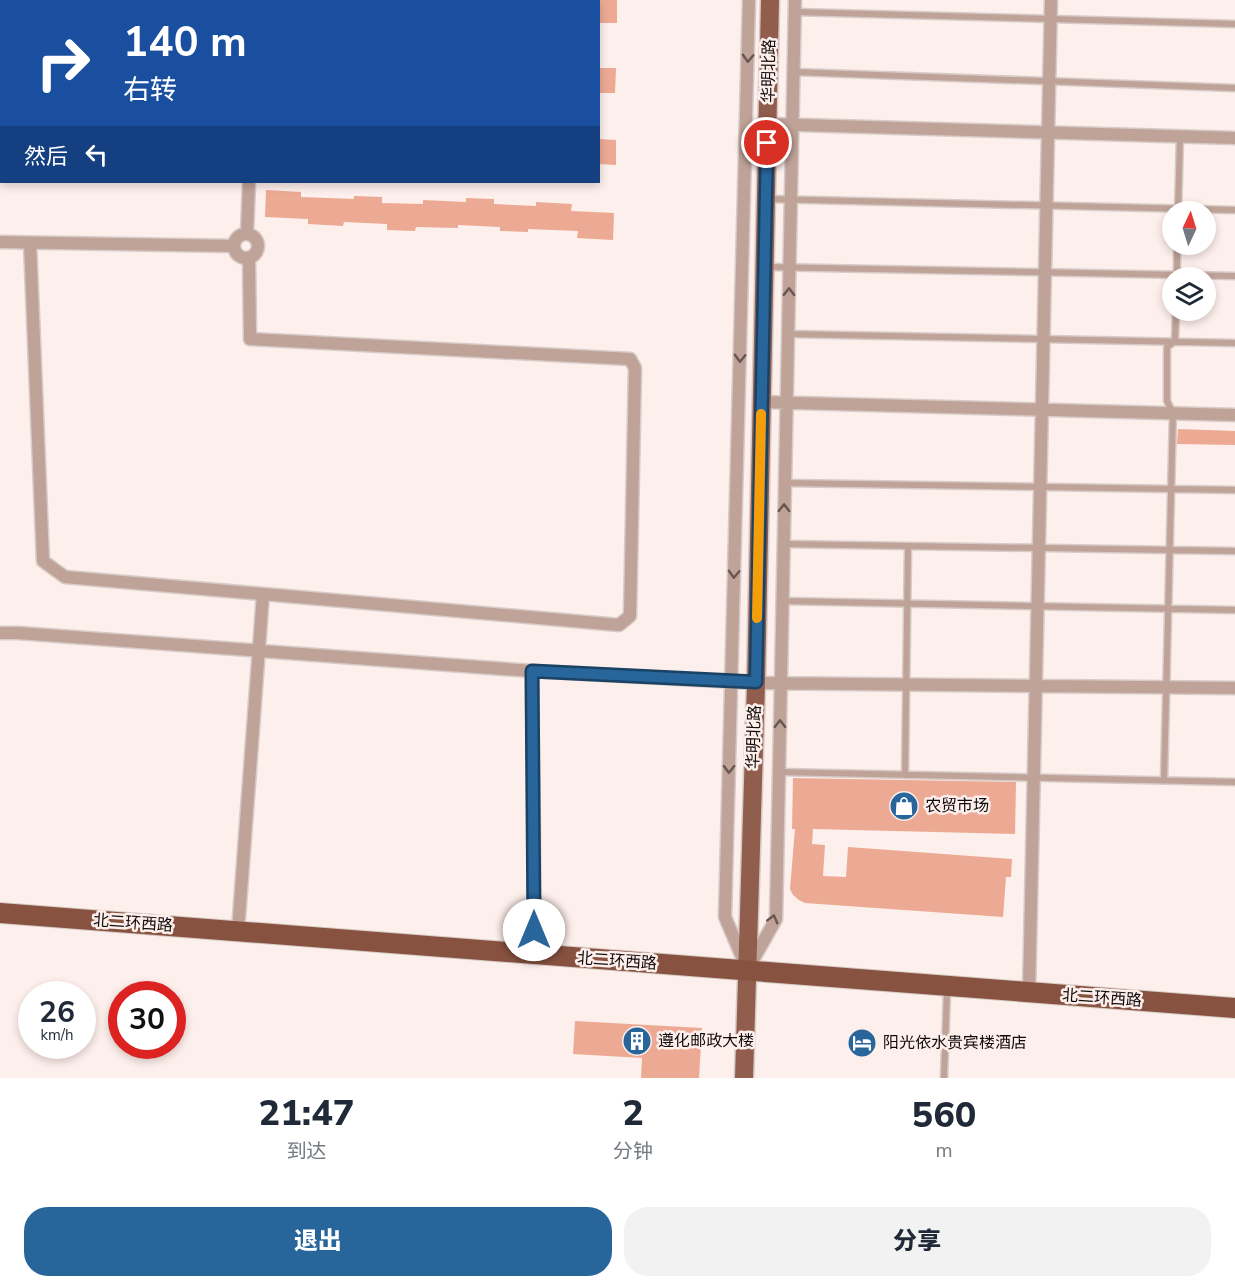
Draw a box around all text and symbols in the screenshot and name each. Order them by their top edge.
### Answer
text: 140 m [123,14,247,71]
icon: right [24,24,102,102]
street label: 华明北路 [757,39,781,103]
one-way arrow [742,54,754,63]
text: 右转 [123,72,177,109]
pin [741,117,792,168]
icon: arrive [750,126,783,159]
icon: left [80,138,113,171]
text: 然后 [24,142,68,172]
north arrow [1162,201,1216,255]
map controls [1162,201,1216,321]
button: layers [1162,267,1216,321]
one-way arrow [783,288,795,297]
one-way arrow [734,354,746,363]
one-way arrow [778,504,790,513]
one-way arrow [728,570,741,579]
street label: 华明北路 [742,705,766,769]
one-way arrow [773,720,786,729]
one-way arrow [723,765,735,774]
shop icon: 农贸市场 [888,790,920,822]
place label: 农贸市场 [925,795,989,817]
position arrow [502,898,566,962]
street label: 北二环西路 [92,909,174,937]
one-way arrow [766,914,779,924]
street label: 北二环西路 [576,947,658,975]
speed limit sign: 30 [108,981,186,1059]
street label: 北二环西路 [1061,984,1143,1012]
text: 26 [39,992,75,1033]
text: km/h [40,1025,74,1045]
building icon: 遵化邮政大楼 [621,1025,653,1057]
hotel icon: 阳光依水贵宾楼酒店 [846,1027,878,1059]
place label: 遵化邮政大楼 [658,1030,754,1052]
place label: 阳光依水贵宾楼酒店 [883,1032,1027,1054]
text: 21:47 [259,1089,354,1138]
text: 2 [622,1089,644,1138]
text: 560 [912,1091,976,1140]
text: m [935,1137,953,1164]
text: 到达 [286,1138,326,1165]
text: 分钟 [613,1138,653,1165]
button: 退出 [24,1207,612,1276]
button: 分享 [624,1207,1211,1276]

